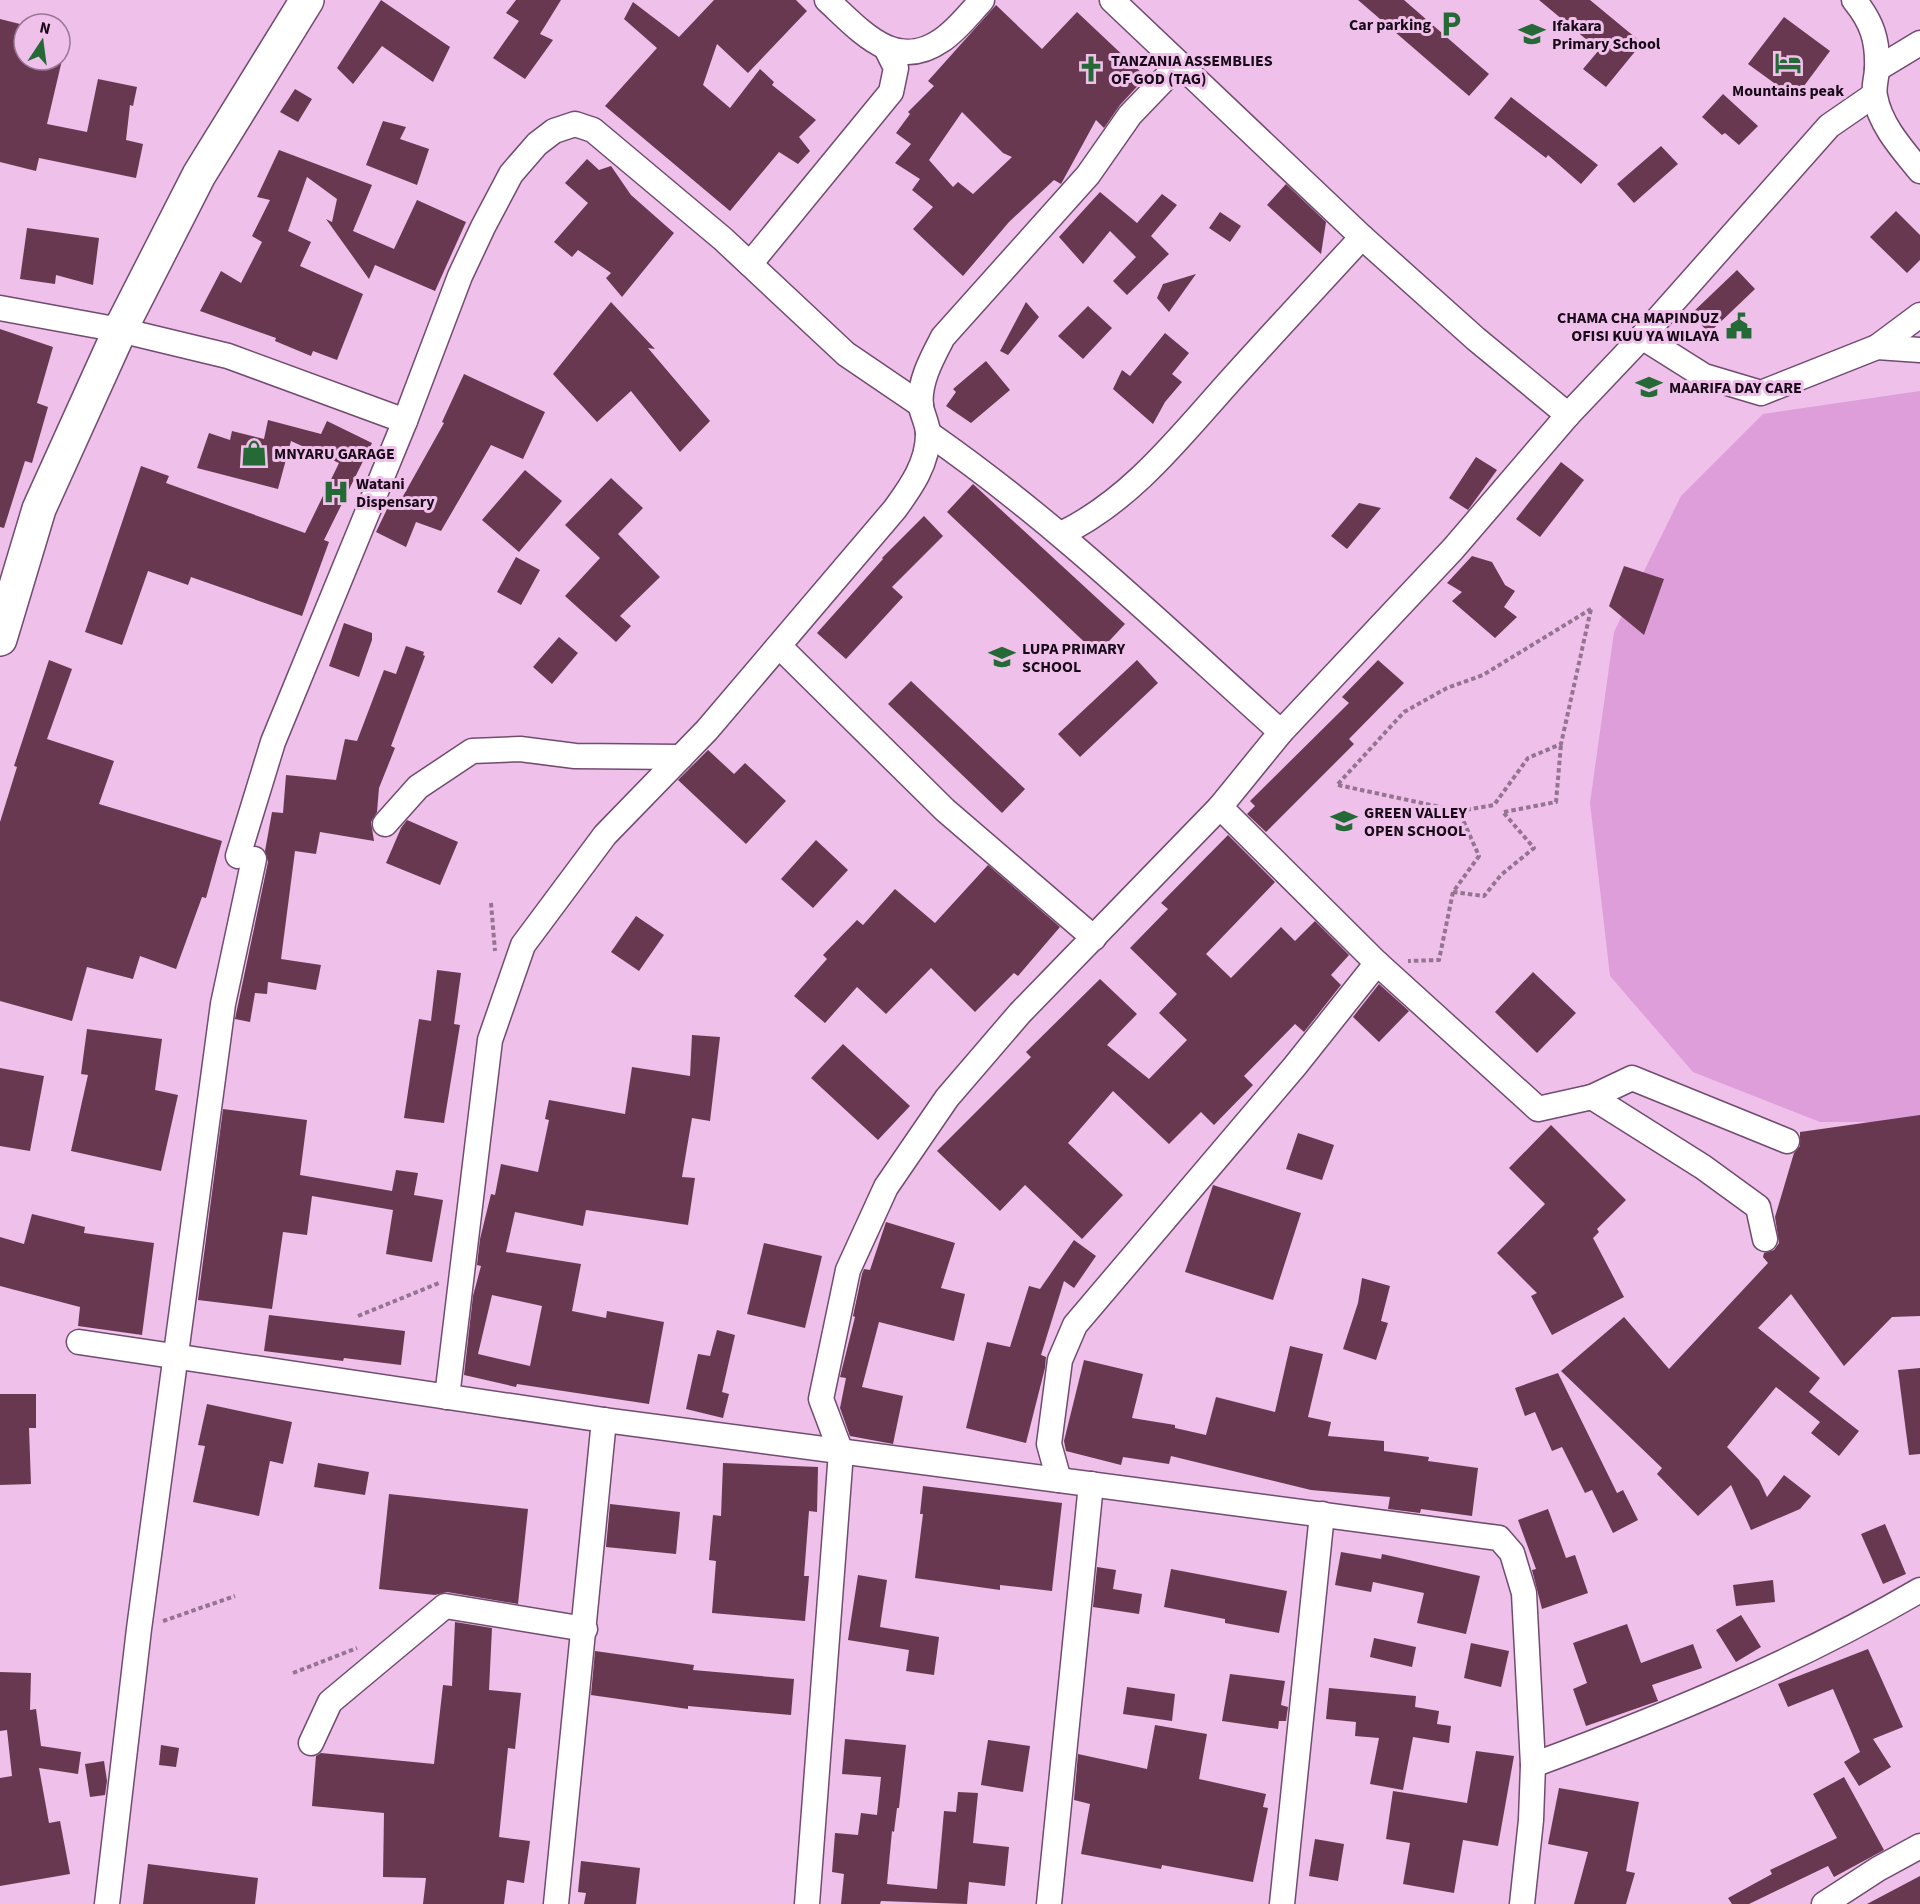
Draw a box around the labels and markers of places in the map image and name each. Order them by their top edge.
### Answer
parking icon: Car parking [1436,9,1466,39]
place label: Car parking [1349,14,1431,36]
place label: Ifakara Primary School [1552,15,1661,55]
school or university icon: Ifakara Primary School [1517,19,1547,49]
hotel icon: Mountains peak [1773,48,1803,78]
place label: TANZANIA ASSEMBLIES OF GOD (TAG) [1111,50,1273,90]
church icon: TANZANIA ASSEMBLIES OF GOD (TAG) [1076,54,1106,84]
place label: Mountains peak [1732,80,1844,102]
place label: CHAMA CHA MAPINDUZ OFISI KUU YA WILAYA [1557,307,1720,347]
public building icon: CHAMA CHA MAPINDUZ OFISI KUU YA WILAYA [1724,311,1754,341]
school or university icon: MAARIFA DAY CARE [1634,372,1664,402]
place label: MAARIFA DAY CARE [1669,377,1802,399]
shop icon: MNYARU GARAGE [239,438,269,468]
place label: MNYARU GARAGE [274,443,395,465]
place label: Watani Dispensary [356,473,435,513]
hospital icon: Watani Dispensary [321,477,351,507]
place label: LUPA PRIMARY SCHOOL [1022,638,1126,678]
school or university icon: LUPA PRIMARY SCHOOL [987,642,1017,672]
place label: GREEN VALLEY OPEN SCHOOL [1364,802,1468,842]
school or university icon: GREEN VALLEY OPEN SCHOOL [1329,806,1359,836]

